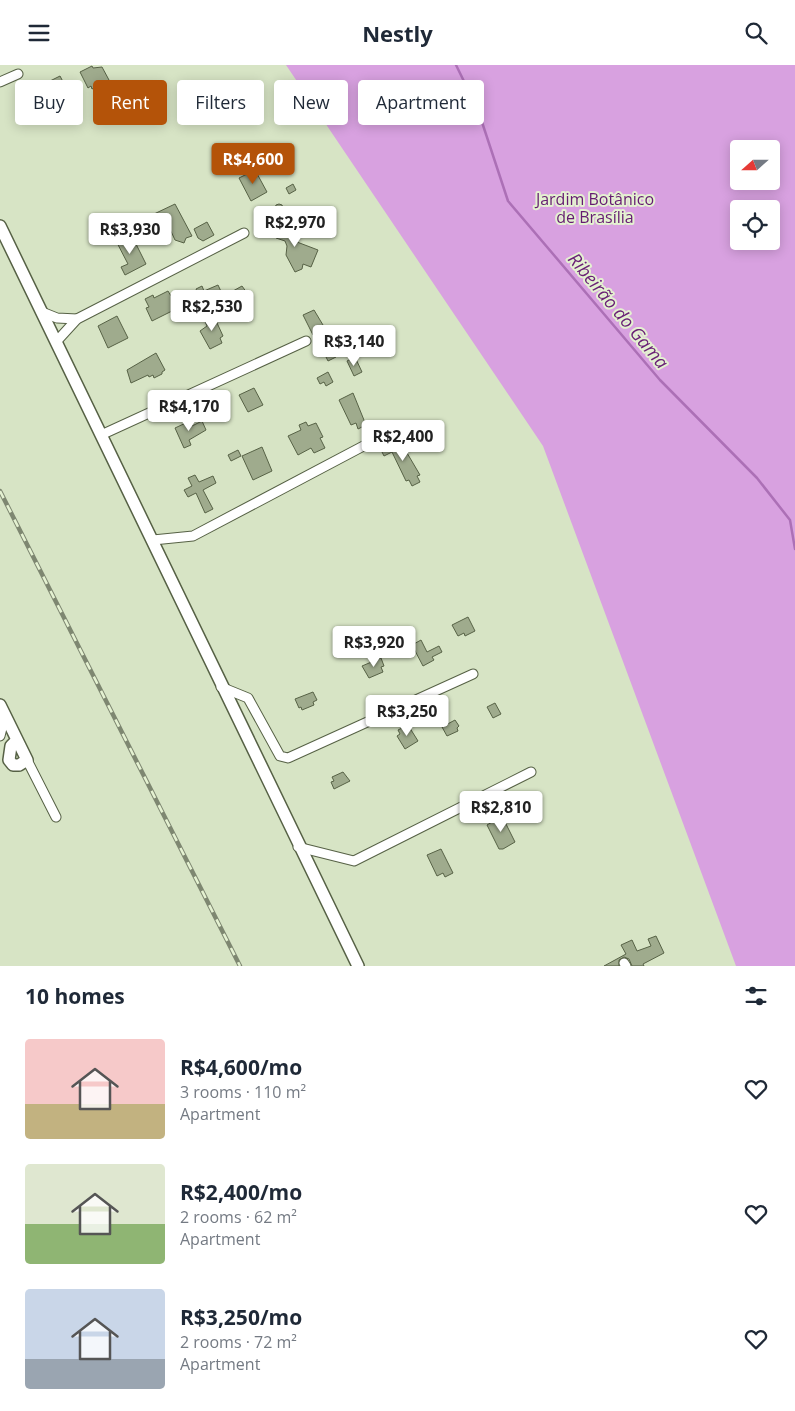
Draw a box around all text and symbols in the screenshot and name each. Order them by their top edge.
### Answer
text: Nestly [362,18,433,48]
icon: menu [25,19,53,47]
icon: search [742,19,770,47]
chip: Buy [15,80,83,125]
chip: Rent [93,80,167,125]
chip: Filters [177,80,264,125]
chip: New [274,80,348,125]
chip: Apartment [358,80,484,125]
north arrow [730,140,780,190]
map controls [730,140,780,250]
pin: R$4,600 [207,143,299,185]
text: R$4,600 [223,148,283,170]
park label: Jardim Botânico de Brasília [534,188,654,228]
button: locate [730,200,780,250]
pin: R$2,970 [249,205,341,248]
text: R$2,970 [265,211,325,233]
pin: R$3,930 [84,213,176,255]
text: R$3,930 [100,218,160,240]
water label: Ribeirão do Gama [563,247,674,373]
pin: R$2,530 [166,289,258,332]
text: R$2,530 [182,295,242,317]
pin: R$3,140 [308,325,400,367]
text: R$3,140 [324,330,384,352]
pin: R$4,170 [143,389,235,432]
text: R$4,170 [159,395,219,417]
pin: R$2,400 [357,419,449,462]
text: R$2,400 [373,425,433,447]
pin: R$3,920 [328,625,420,668]
text: R$3,920 [344,631,404,653]
pin: R$3,250 [361,695,453,737]
text: R$3,250 [377,700,437,722]
pin: R$2,810 [455,791,547,833]
text: R$2,810 [471,796,531,818]
text: 10 homes [25,982,125,1010]
icon: filters [742,982,770,1010]
text: R$4,600/mo [180,1053,302,1081]
icon: home [65,1059,125,1119]
icon: heart [742,1075,770,1103]
text: 3 rooms · 110 m² [180,1081,306,1103]
text: Apartment [180,1103,260,1125]
text: R$2,400/mo [180,1178,302,1206]
icon: home [65,1184,125,1244]
icon: heart [742,1200,770,1228]
text: 2 rooms · 62 m² [180,1206,297,1228]
text: Apartment [180,1228,260,1250]
text: R$3,250/mo [180,1303,302,1331]
icon: home [65,1309,125,1369]
icon: heart [742,1325,770,1353]
text: 2 rooms · 72 m² [180,1331,297,1353]
text: Apartment [180,1353,260,1375]

